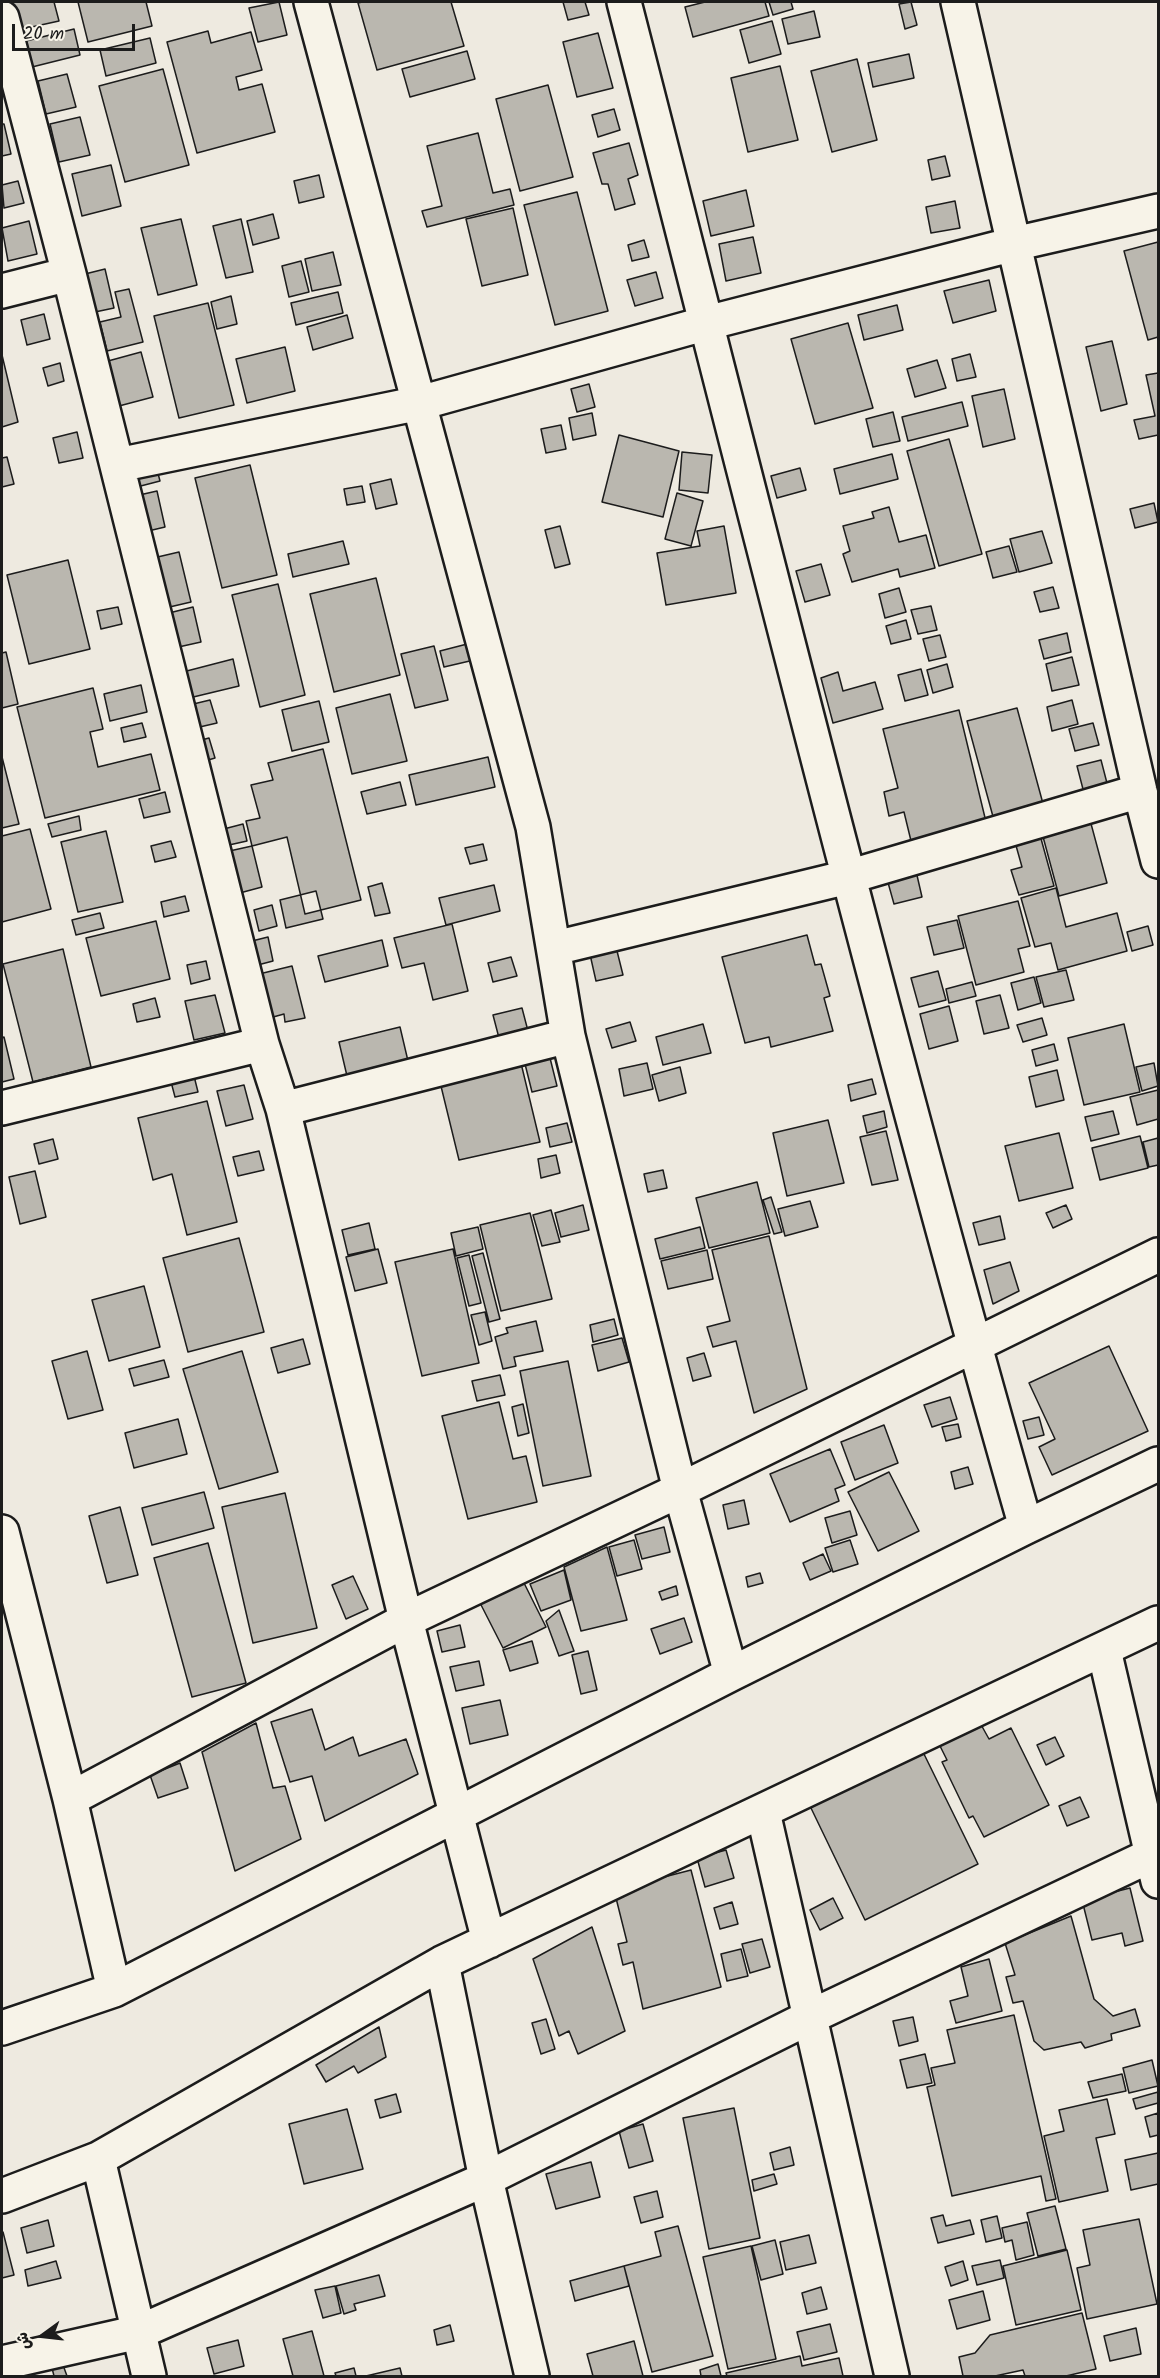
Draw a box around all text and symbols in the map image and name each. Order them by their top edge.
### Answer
scale bar [15,12,138,50]
text: 20 m [23,20,64,49]
north arrow [12,2306,72,2366]
text: ش [10,2329,38,2353]

